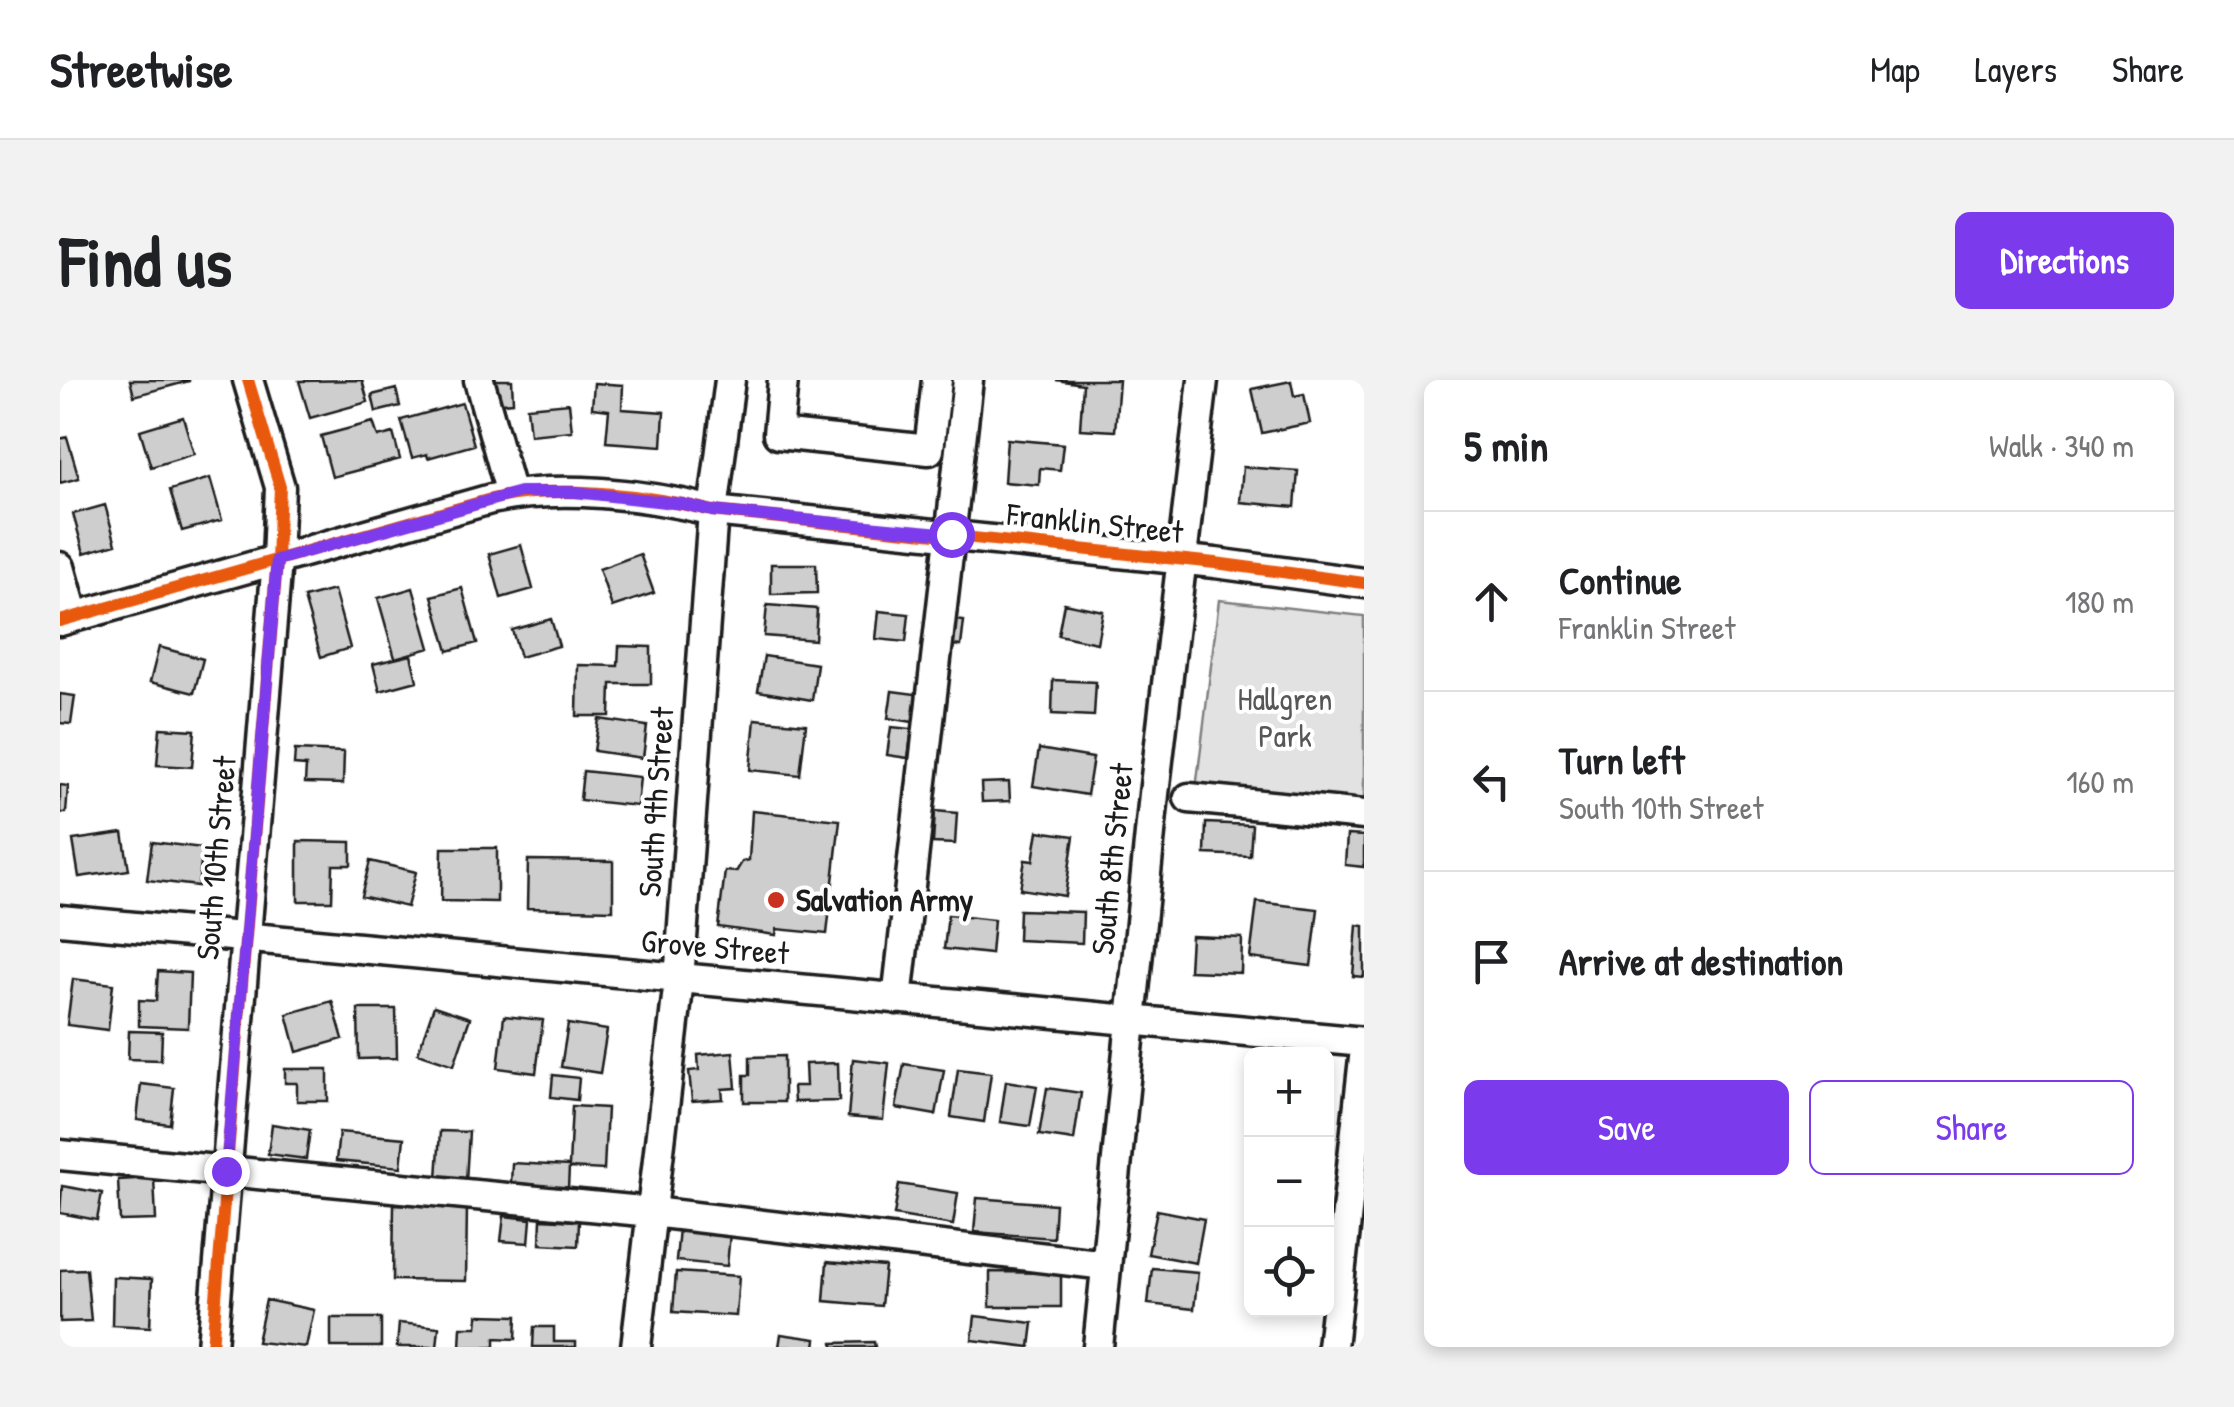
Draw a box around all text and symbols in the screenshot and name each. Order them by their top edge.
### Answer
text: Streetwise [50,37,232,102]
text: Map [1870,46,1920,93]
text: Layers [1975,46,2057,93]
text: Share [2112,46,2184,93]
button: Directions [1955,212,2174,309]
text: Find us [60,213,232,308]
text: 5 min [1464,417,1548,474]
text: Walk · 340 m [1989,424,2134,467]
street label: Franklin Street [1004,492,1186,553]
route start [929,512,975,558]
text: Continue [1559,554,1681,606]
icon: ahead [1464,574,1519,629]
text: 180 m [2065,580,2134,623]
text: Franklin Street [1559,606,1736,649]
park label: Hallgren Park [1237,677,1333,757]
street label: South 9th Street [627,705,684,898]
text: Turn left [1559,734,1684,786]
street label: South 10th Street [185,753,246,962]
icon: left [1464,754,1519,809]
street label: South 8th Street [1080,760,1143,957]
text: 160 m [2066,760,2134,803]
text: South 10th Street [1559,786,1763,829]
place label: Salvation Army [796,878,974,922]
marker: Salvation Army [765,889,787,911]
street label: Grove Street [639,919,792,974]
icon: arrive [1464,934,1519,989]
text: Arrive at destination [1559,935,1843,987]
map controls [1244,1047,1334,1317]
button: + [1244,1047,1334,1137]
button: Save [1464,1080,1789,1175]
button: Share [1809,1080,2134,1175]
button: − [1244,1137,1334,1227]
route end [204,1149,250,1195]
button: locate [1244,1227,1334,1317]

